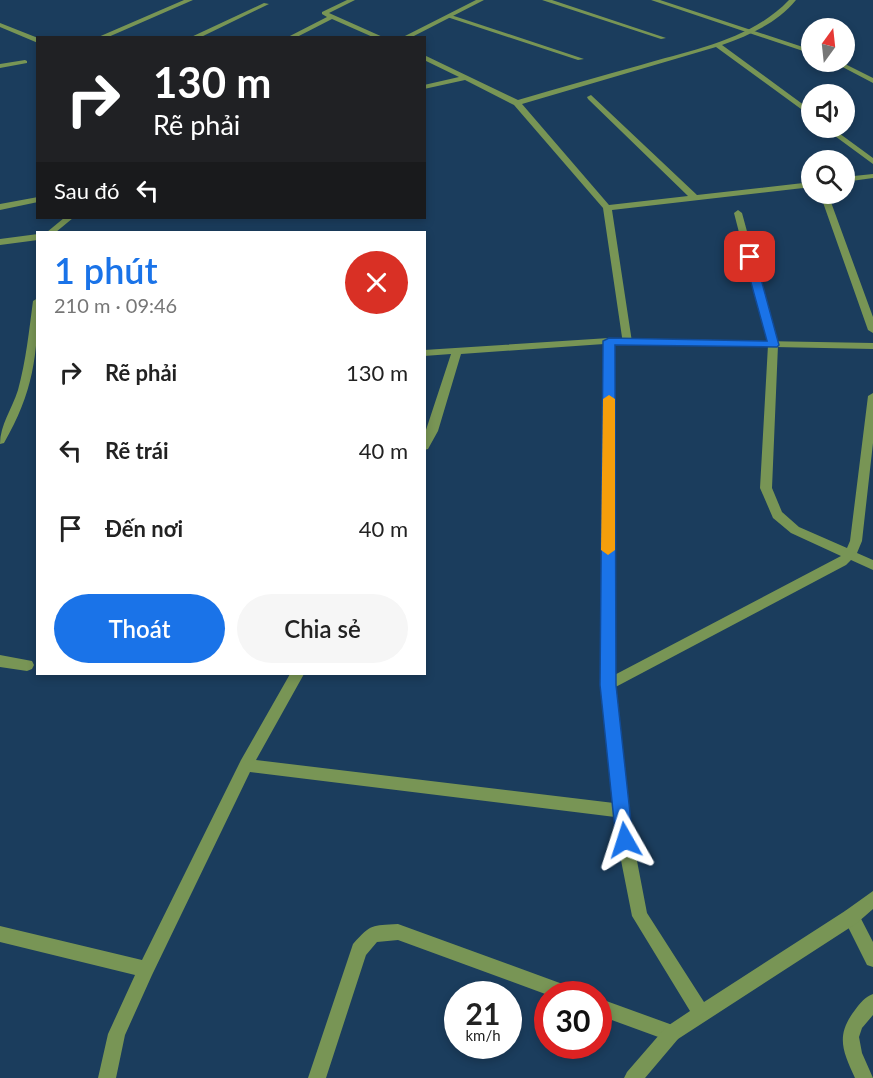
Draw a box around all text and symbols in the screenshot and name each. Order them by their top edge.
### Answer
north arrow [801,18,855,72]
map controls [801,18,855,204]
text: 130 m [153,57,271,107]
icon: right [54,60,132,138]
button: sound [801,84,855,138]
text: Rẽ phải [153,108,240,141]
button: search [801,150,855,204]
icon: left [131,174,164,207]
text: Sau đó [54,177,119,204]
pin [724,231,775,282]
icon: arrive [733,240,766,273]
text: 1 phút [54,248,158,292]
button: close [345,251,408,314]
text: 210 m · 09:46 [54,293,177,317]
icon: right [54,356,87,389]
text: Rẽ phải [105,359,177,386]
text: 130 m [346,359,408,386]
icon: left [54,434,87,467]
text: Rẽ trái [105,437,169,464]
text: 40 m [359,437,408,464]
icon: arrive [54,512,87,545]
text: Đến nơi [105,515,183,542]
text: 40 m [359,515,408,542]
button: Thoát [54,594,225,663]
button: Chia sẻ [237,594,408,663]
position arrow [593,808,657,872]
speed limit sign: 30 [534,981,612,1059]
text: 21 [466,995,500,1031]
text: km/h [465,1026,501,1044]

